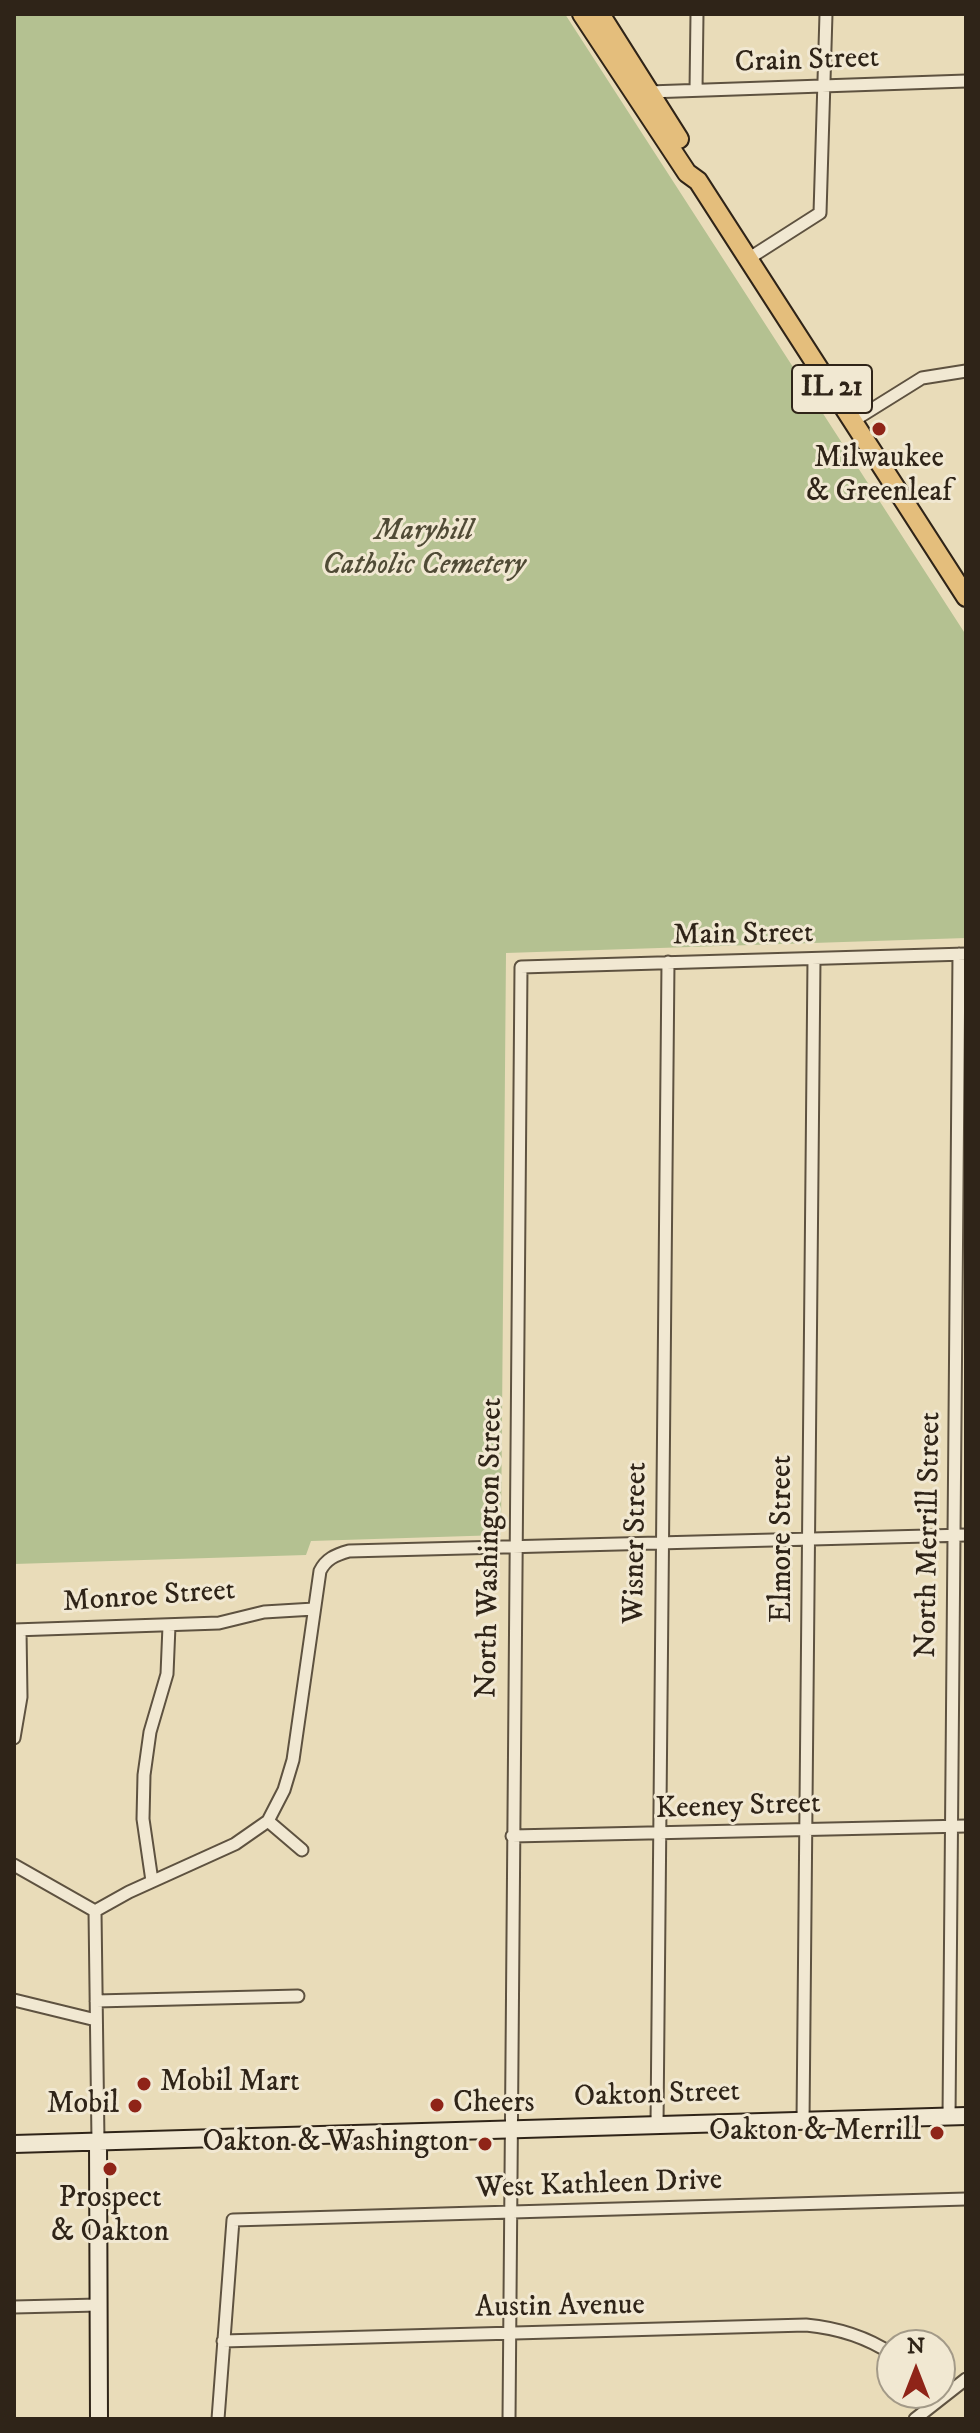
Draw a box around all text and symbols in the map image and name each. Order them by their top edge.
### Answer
street label: Crain Street [734,41,880,83]
road number: IL 21 [792,365,872,413]
marker: Milwaukee & Greenleaf [870,420,888,438]
place label: Milwaukee & Greenleaf [806,442,952,512]
park label: Maryhill Catholic Cemetery [322,515,526,586]
street label: Main Street [672,917,814,955]
street label: North Washington Street [470,1397,512,1699]
street label: North Merrill Street [910,1412,950,1658]
street label: Elmore Street [766,1455,802,1623]
street label: Wisner Street [618,1462,656,1624]
street label: Monroe Street [62,1574,236,1622]
street label: Keeney Street [655,1787,821,1829]
place label: Mobil Mart [160,2066,300,2102]
marker: Mobil Mart [135,2075,153,2093]
street label: Oakton Street [573,2075,741,2117]
place label: Cheers [453,2087,535,2123]
place label: Mobil [47,2088,119,2124]
marker: Cheers [428,2096,446,2114]
marker: Mobil [126,2097,144,2115]
place label: Oakton & Merrill [709,2115,921,2151]
marker: Oakton & Merrill [928,2124,946,2142]
place label: Oakton & Washington [202,2126,469,2162]
marker: Oakton & Washington [476,2135,494,2153]
marker: Prospect & Oakton [101,2160,119,2178]
street label: West Kathleen Drive [475,2164,723,2208]
place label: Prospect & Oakton [51,2182,169,2252]
street label: Austin Avenue [475,2289,645,2327]
north arrow [876,2329,956,2409]
text: N [907,2333,925,2360]

